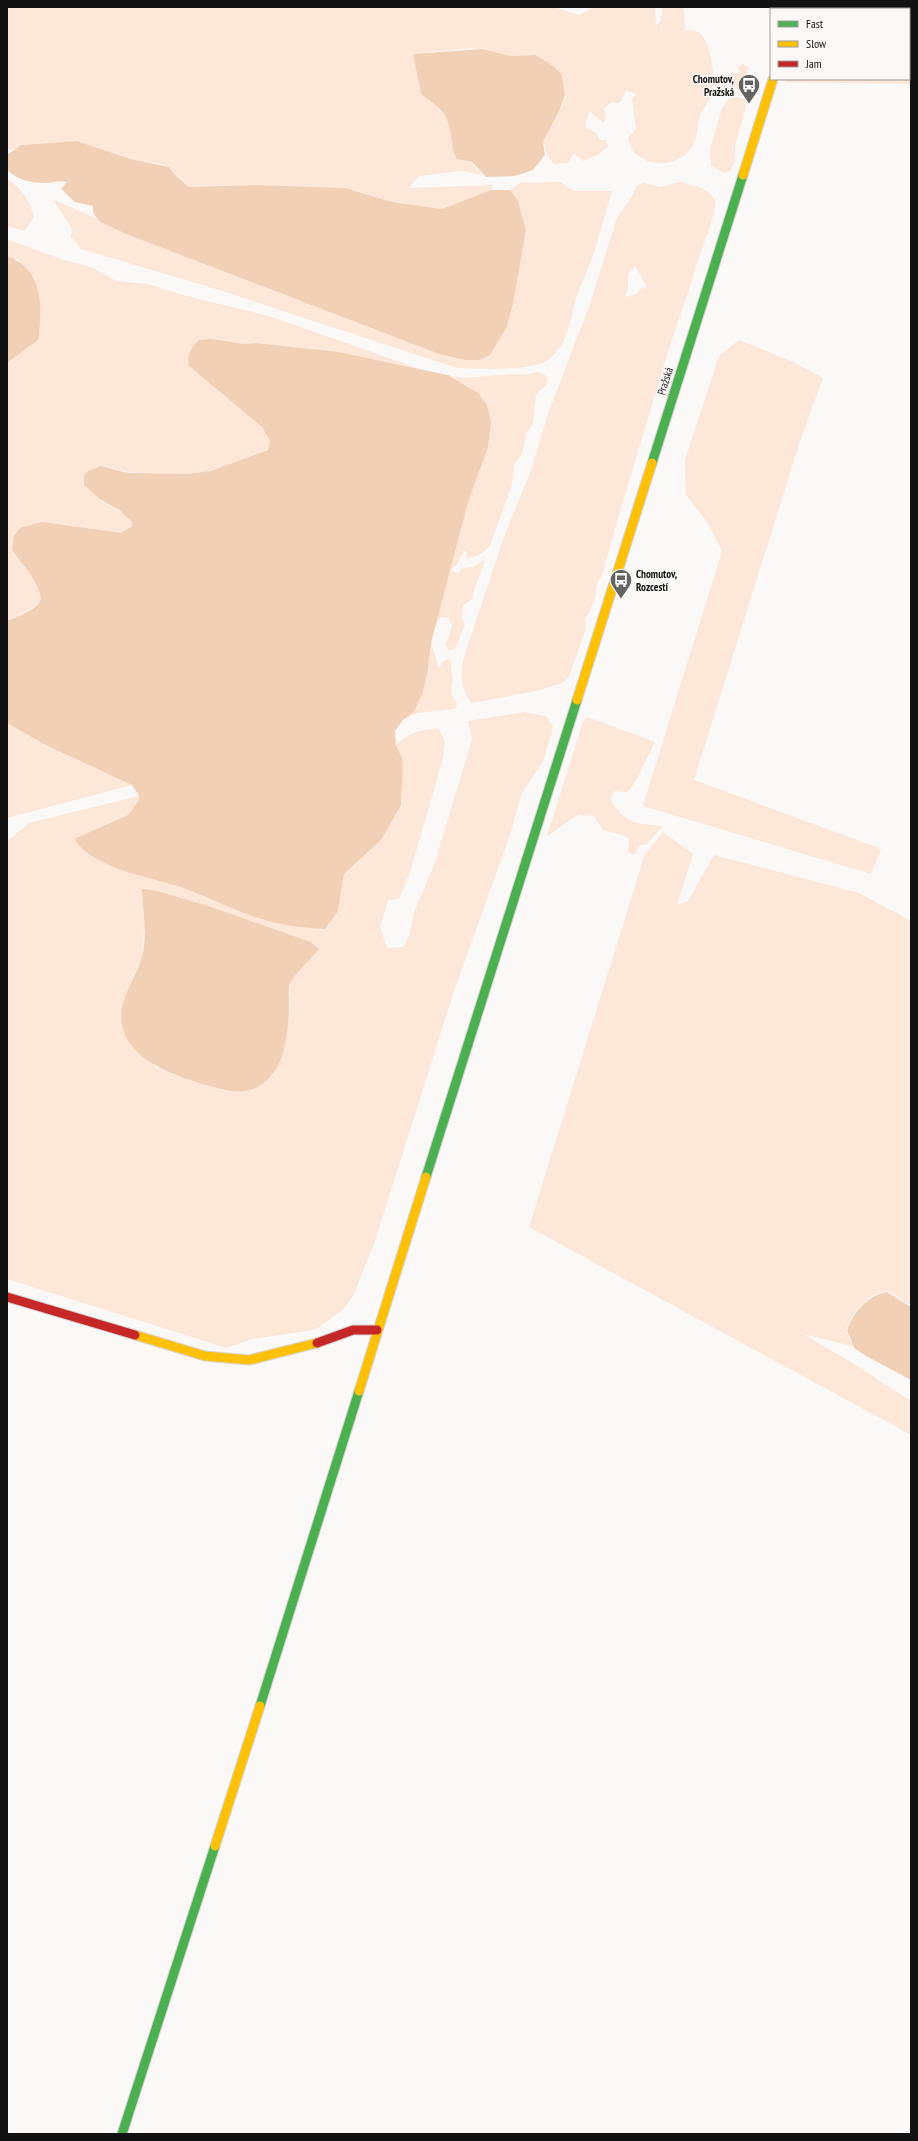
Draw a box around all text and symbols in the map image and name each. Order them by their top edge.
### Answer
legend [770,8,910,80]
text: Fast [806,16,824,31]
text: Slow [806,36,827,51]
text: Jam [805,56,822,71]
place label: Chomutov, Pražská [693,72,734,99]
bus stop icon: Chomutov, Pražská [736,72,762,105]
street label: Pražská [654,365,676,397]
bus stop icon: Chomutov, Rozcestí [608,567,634,600]
place label: Chomutov, Rozcestí [636,567,677,594]

